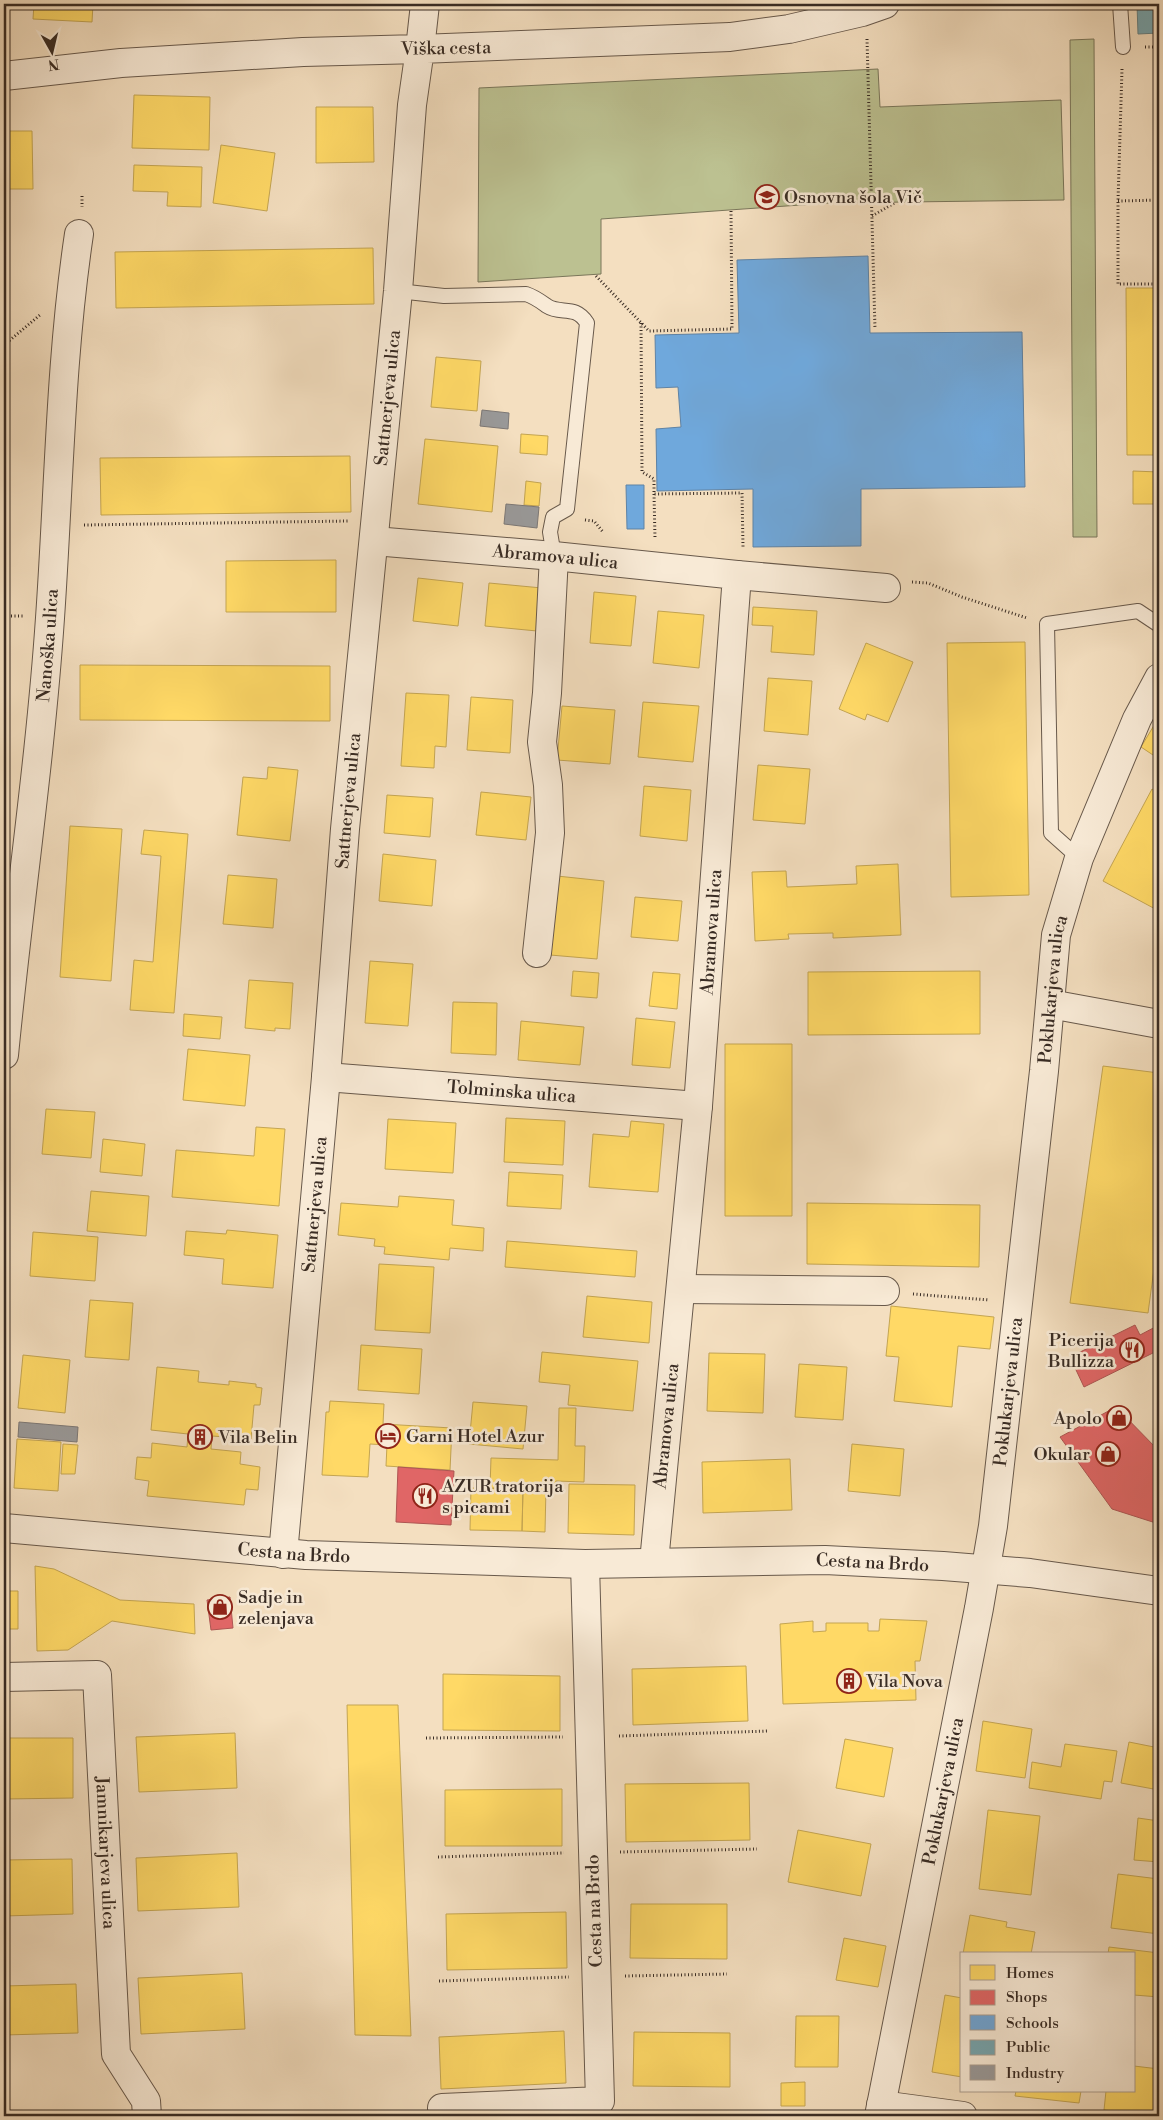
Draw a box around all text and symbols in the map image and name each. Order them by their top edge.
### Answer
north arrow [28,28,78,78]
street label: Viška cesta [400,36,492,61]
text: N [47,54,60,74]
school or university icon: Osnovna šola Vič [754,184,780,210]
place label: Osnovna šola Vič [784,186,922,209]
street label: Sattnerjeva ulica [370,328,406,467]
street label: Abramova ulica [491,540,620,575]
street label: Nanoška ulica [32,587,64,703]
street label: Sattnerjeva ulica [331,731,367,870]
street label: Abramova ulica [696,867,727,997]
street label: Poklukarjeva ulica [1034,911,1074,1065]
street label: Tolminska ulica [446,1075,578,1109]
street label: Sattnerjeva ulica [297,1134,333,1274]
street label: Poklukarjeva ulica [989,1315,1028,1468]
place label: Picerija Bullizza [1047,1329,1115,1373]
restaurant icon: Picerija Bullizza [1119,1337,1145,1363]
street label: Abramova ulica [648,1361,685,1491]
shop icon: Apolo [1106,1405,1132,1431]
place label: Apolo [1053,1407,1102,1430]
hotel icon: Garni Hotel Azur [375,1423,401,1449]
building icon: Vila Belin [187,1424,213,1450]
place label: Garni Hotel Azur [406,1425,545,1448]
place label: Vila Belin [217,1426,298,1449]
shop icon: Okular [1095,1441,1121,1467]
place label: Okular [1034,1443,1090,1466]
place label: AZUR tratorija s picami [441,1475,564,1519]
restaurant icon: AZUR tratorija s picami [412,1483,438,1509]
street label: Cesta na Brdo [236,1538,351,1568]
street label: Cesta na Brdo [816,1549,930,1577]
place label: Sadje in zelenjava [238,1586,315,1630]
shop icon: Sadje in zelenjava [207,1594,233,1620]
building icon: Vila Nova [836,1668,862,1694]
place label: Vila Nova [865,1670,944,1693]
street label: Poklukarjeva ulica [918,1715,969,1867]
street label: Jamnikarjeva ulica [90,1775,121,1931]
street label: Cesta na Brdo [581,1854,608,1968]
legend [960,1952,1136,2092]
text: Homes [1006,1964,1054,1983]
text: Shops [1006,1988,1047,2007]
text: Schools [1006,2014,1059,2033]
text: Public [1006,2038,1050,2057]
text: Industry [1006,2064,1065,2083]

